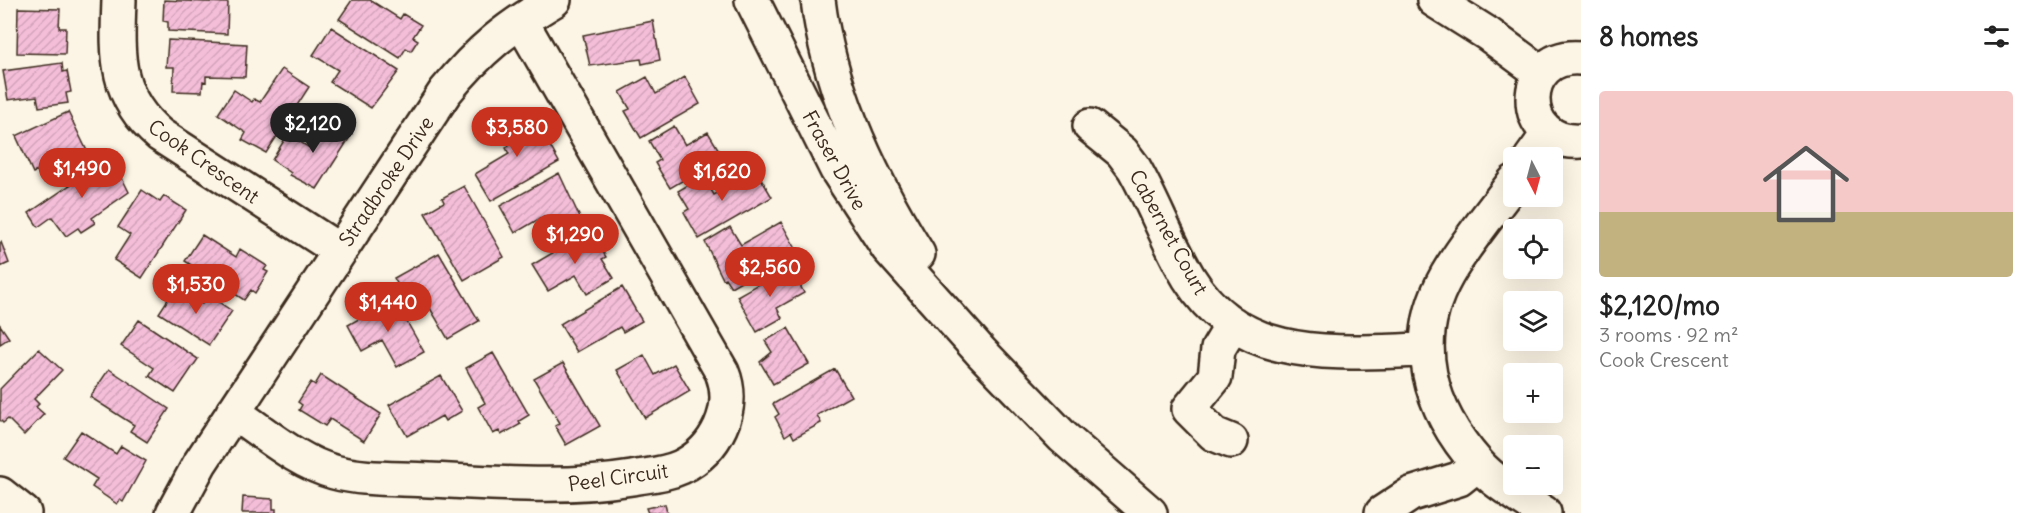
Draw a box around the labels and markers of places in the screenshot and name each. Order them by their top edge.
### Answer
pin: $2,120 [264,103,362,154]
pin: $3,580 [468,107,566,158]
pin: $1,490 [33,148,131,199]
pin: $1,620 [673,151,771,202]
pin: $1,290 [526,214,624,265]
pin: $2,560 [721,247,819,298]
pin: $1,530 [147,264,245,315]
pin: $1,440 [339,282,437,333]

